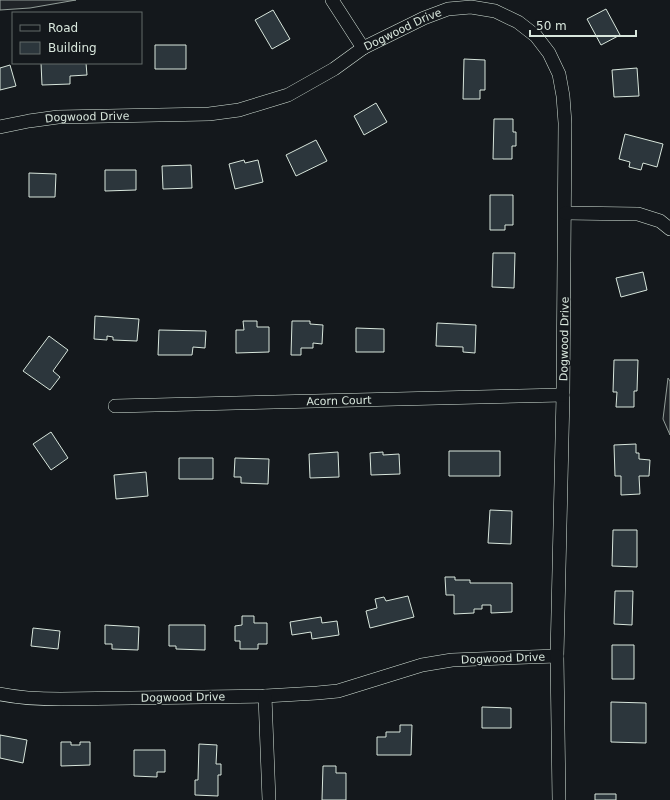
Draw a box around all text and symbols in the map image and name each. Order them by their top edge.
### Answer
street label: Dogwood Drive [362,6,444,54]
legend [12,12,142,64]
scale bar [530,12,636,38]
text: 50 m [536,19,567,33]
text: Road [48,21,78,35]
text: Building [48,41,97,55]
street label: Dogwood Drive [44,110,130,126]
street label: Dogwood Drive [557,296,572,381]
street label: Acorn Court [306,394,372,408]
street label: Dogwood Drive [461,651,546,666]
street label: Dogwood Drive [141,690,226,705]

